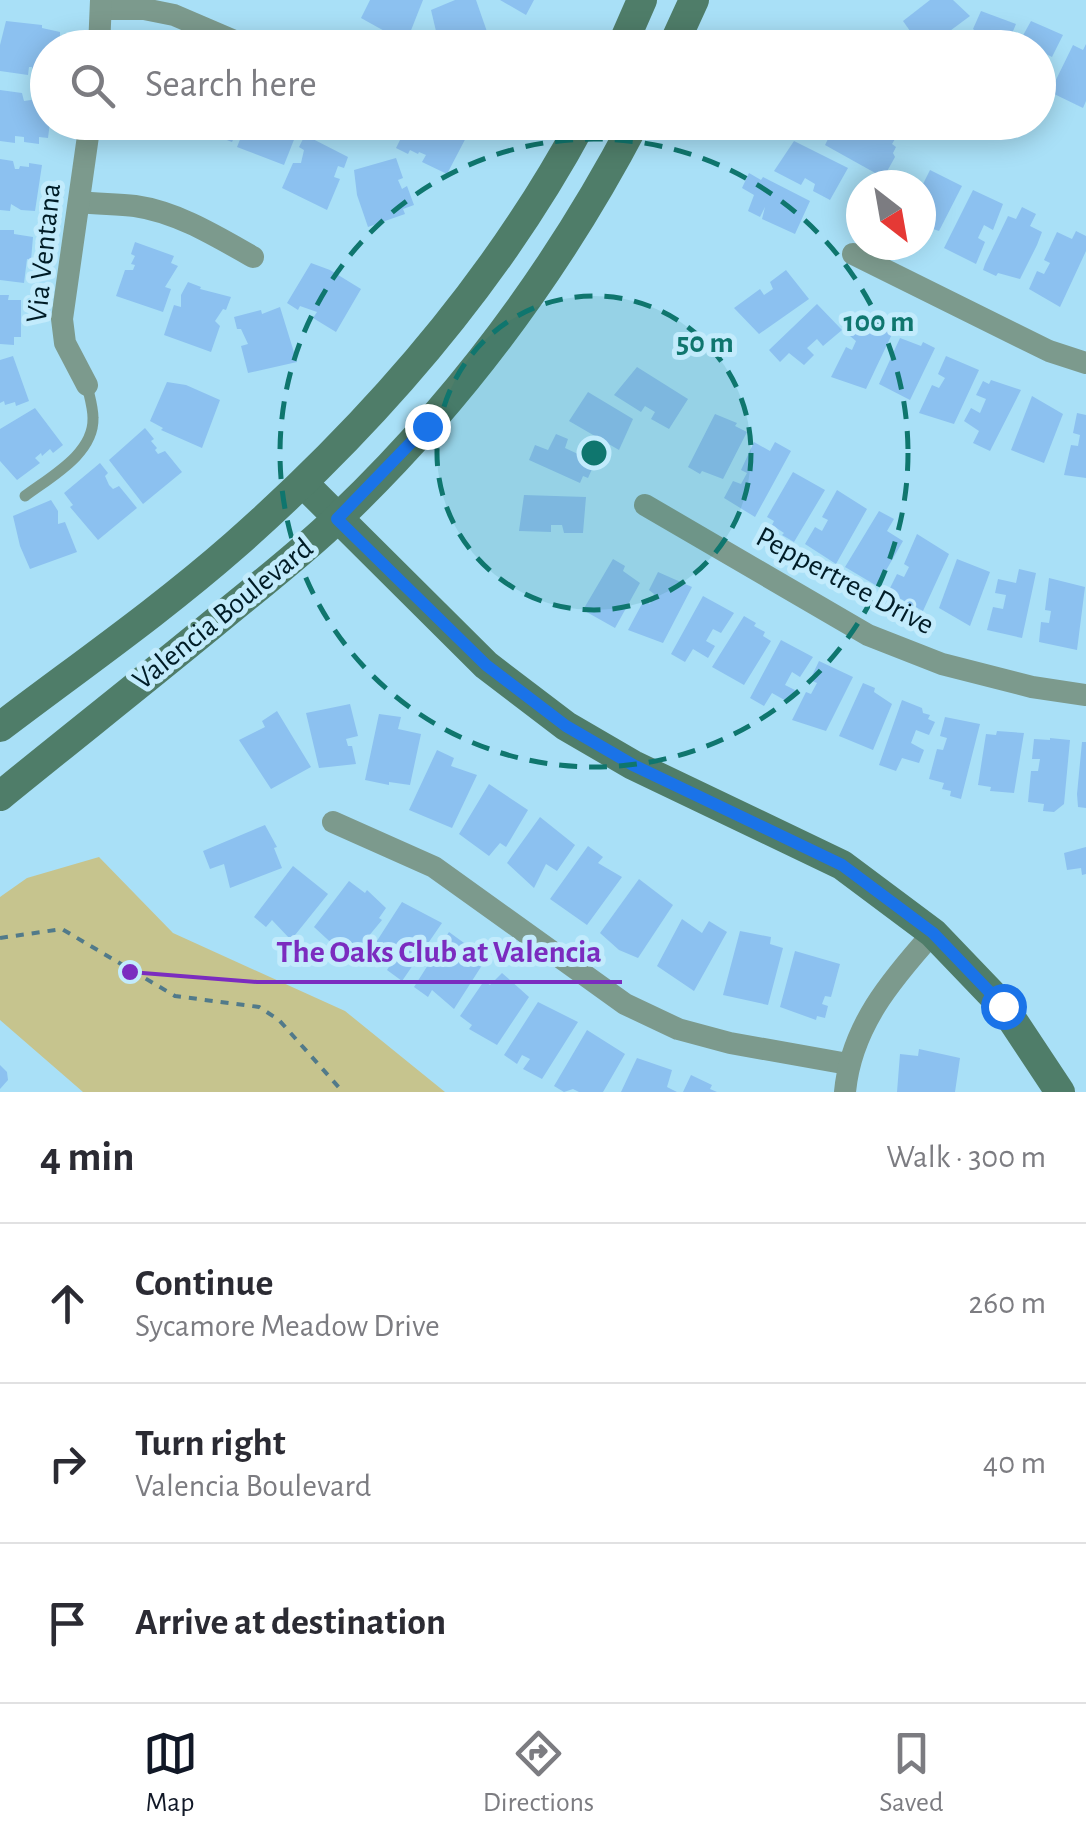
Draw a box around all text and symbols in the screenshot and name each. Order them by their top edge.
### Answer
search box [30,30,1056,140]
icon: search [65,58,120,113]
text: Search here [145,66,317,104]
north arrow [846,170,936,260]
street label: Via Ventana [22,182,66,324]
text: 100 m [844,307,914,337]
text: 50 m [676,328,734,358]
route end [405,404,451,450]
centre of rings [576,435,612,471]
street label: Peppertree Drive [751,522,939,640]
street label: Valencia Boulevard [127,533,319,695]
callout: The Oaks Club at Valencia [257,920,622,982]
text: The Oaks Club at Valencia [276,936,602,968]
route start [981,984,1027,1030]
text: 4 min [40,1136,135,1178]
text: Walk · 300 m [886,1141,1046,1173]
text: Continue [135,1265,273,1303]
icon: ahead [40,1276,95,1331]
text: 260 m [969,1287,1046,1319]
text: Sycamore Meadow Drive [135,1310,440,1342]
text: Turn right [135,1425,285,1463]
icon: right [40,1436,95,1491]
text: 40 m [983,1447,1046,1479]
text: Valencia Boulevard [135,1470,371,1502]
icon: arrive [40,1596,95,1651]
text: Arrive at destination [135,1604,446,1642]
tab: Map [143,1726,198,1820]
tab: Directions [483,1726,594,1820]
tab: Saved [879,1726,943,1820]

